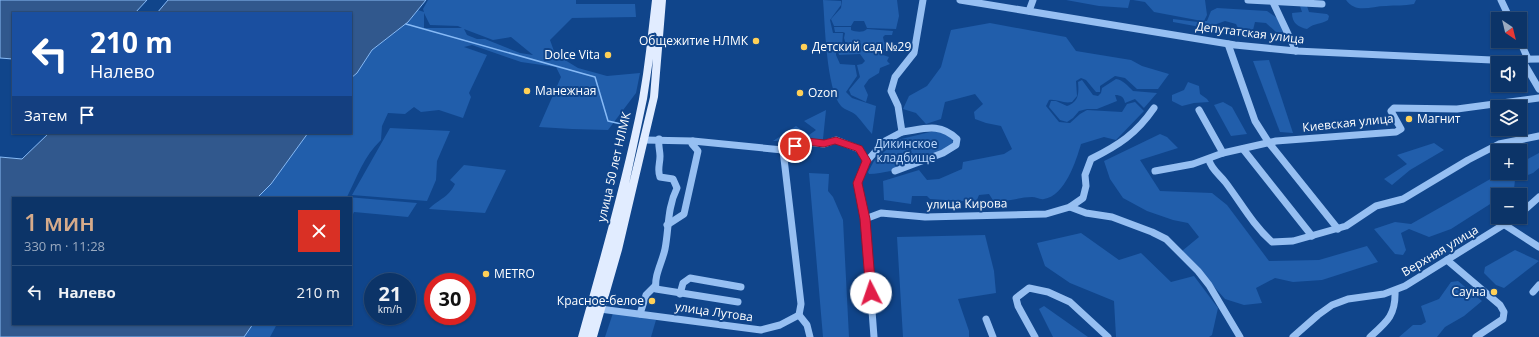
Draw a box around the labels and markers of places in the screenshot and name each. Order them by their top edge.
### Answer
place label: Общежитие НЛМК [639,32,749,49]
marker: Общежитие НЛМК [751,36,761,46]
place label: Детский сад №29 [812,38,911,55]
marker: Детский сад №29 [799,42,809,52]
place label: Dolce Vita [544,46,600,63]
marker: Dolce Vita [603,50,613,60]
place label: Манежная [535,82,597,99]
place label: Ozon [808,84,838,101]
marker: Манежная [522,86,532,96]
marker: Ozon [795,88,805,98]
place label: Магнит [1417,110,1461,127]
marker: Магнит [1404,114,1414,124]
pin [778,129,812,163]
place label: METRO [494,265,535,282]
marker: METRO [481,269,491,279]
place label: Сауна [1452,283,1486,300]
marker: Сауна [1489,287,1499,297]
place label: Красное-белое [557,292,644,309]
marker: Красное-белое [647,296,657,306]

